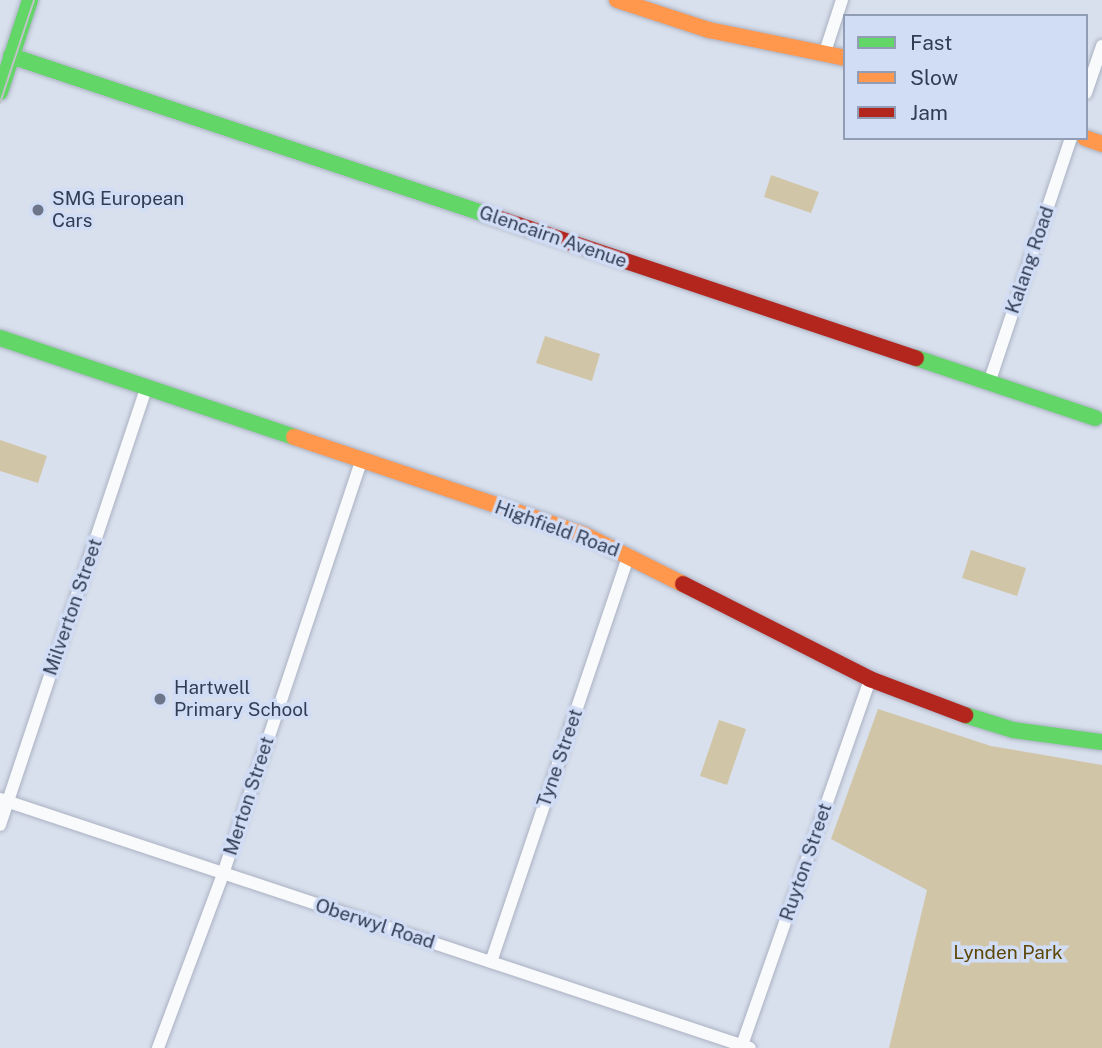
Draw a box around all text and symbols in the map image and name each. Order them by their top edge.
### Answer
legend [843,14,1088,140]
text: Fast [910,30,952,55]
text: Slow [910,65,958,90]
text: Jam [910,100,948,125]
place label: SMG European Cars [52,188,184,232]
street label: Glencairn Avenue [476,201,630,273]
marker: SMG European Cars [30,202,46,218]
street label: Kalang Road [1001,203,1059,317]
street label: Highfield Road [492,496,622,562]
street label: Milverton Street [39,536,107,678]
place label: Hartwell Primary School [174,677,309,721]
marker: Hartwell Primary School [152,691,168,707]
street label: Tyne Street [533,706,587,810]
street label: Merton Street [219,734,279,858]
street label: Ruyton Street [775,800,837,924]
street label: Oberwyl Road [312,894,438,954]
park label: Lynden Park [953,942,1063,964]

